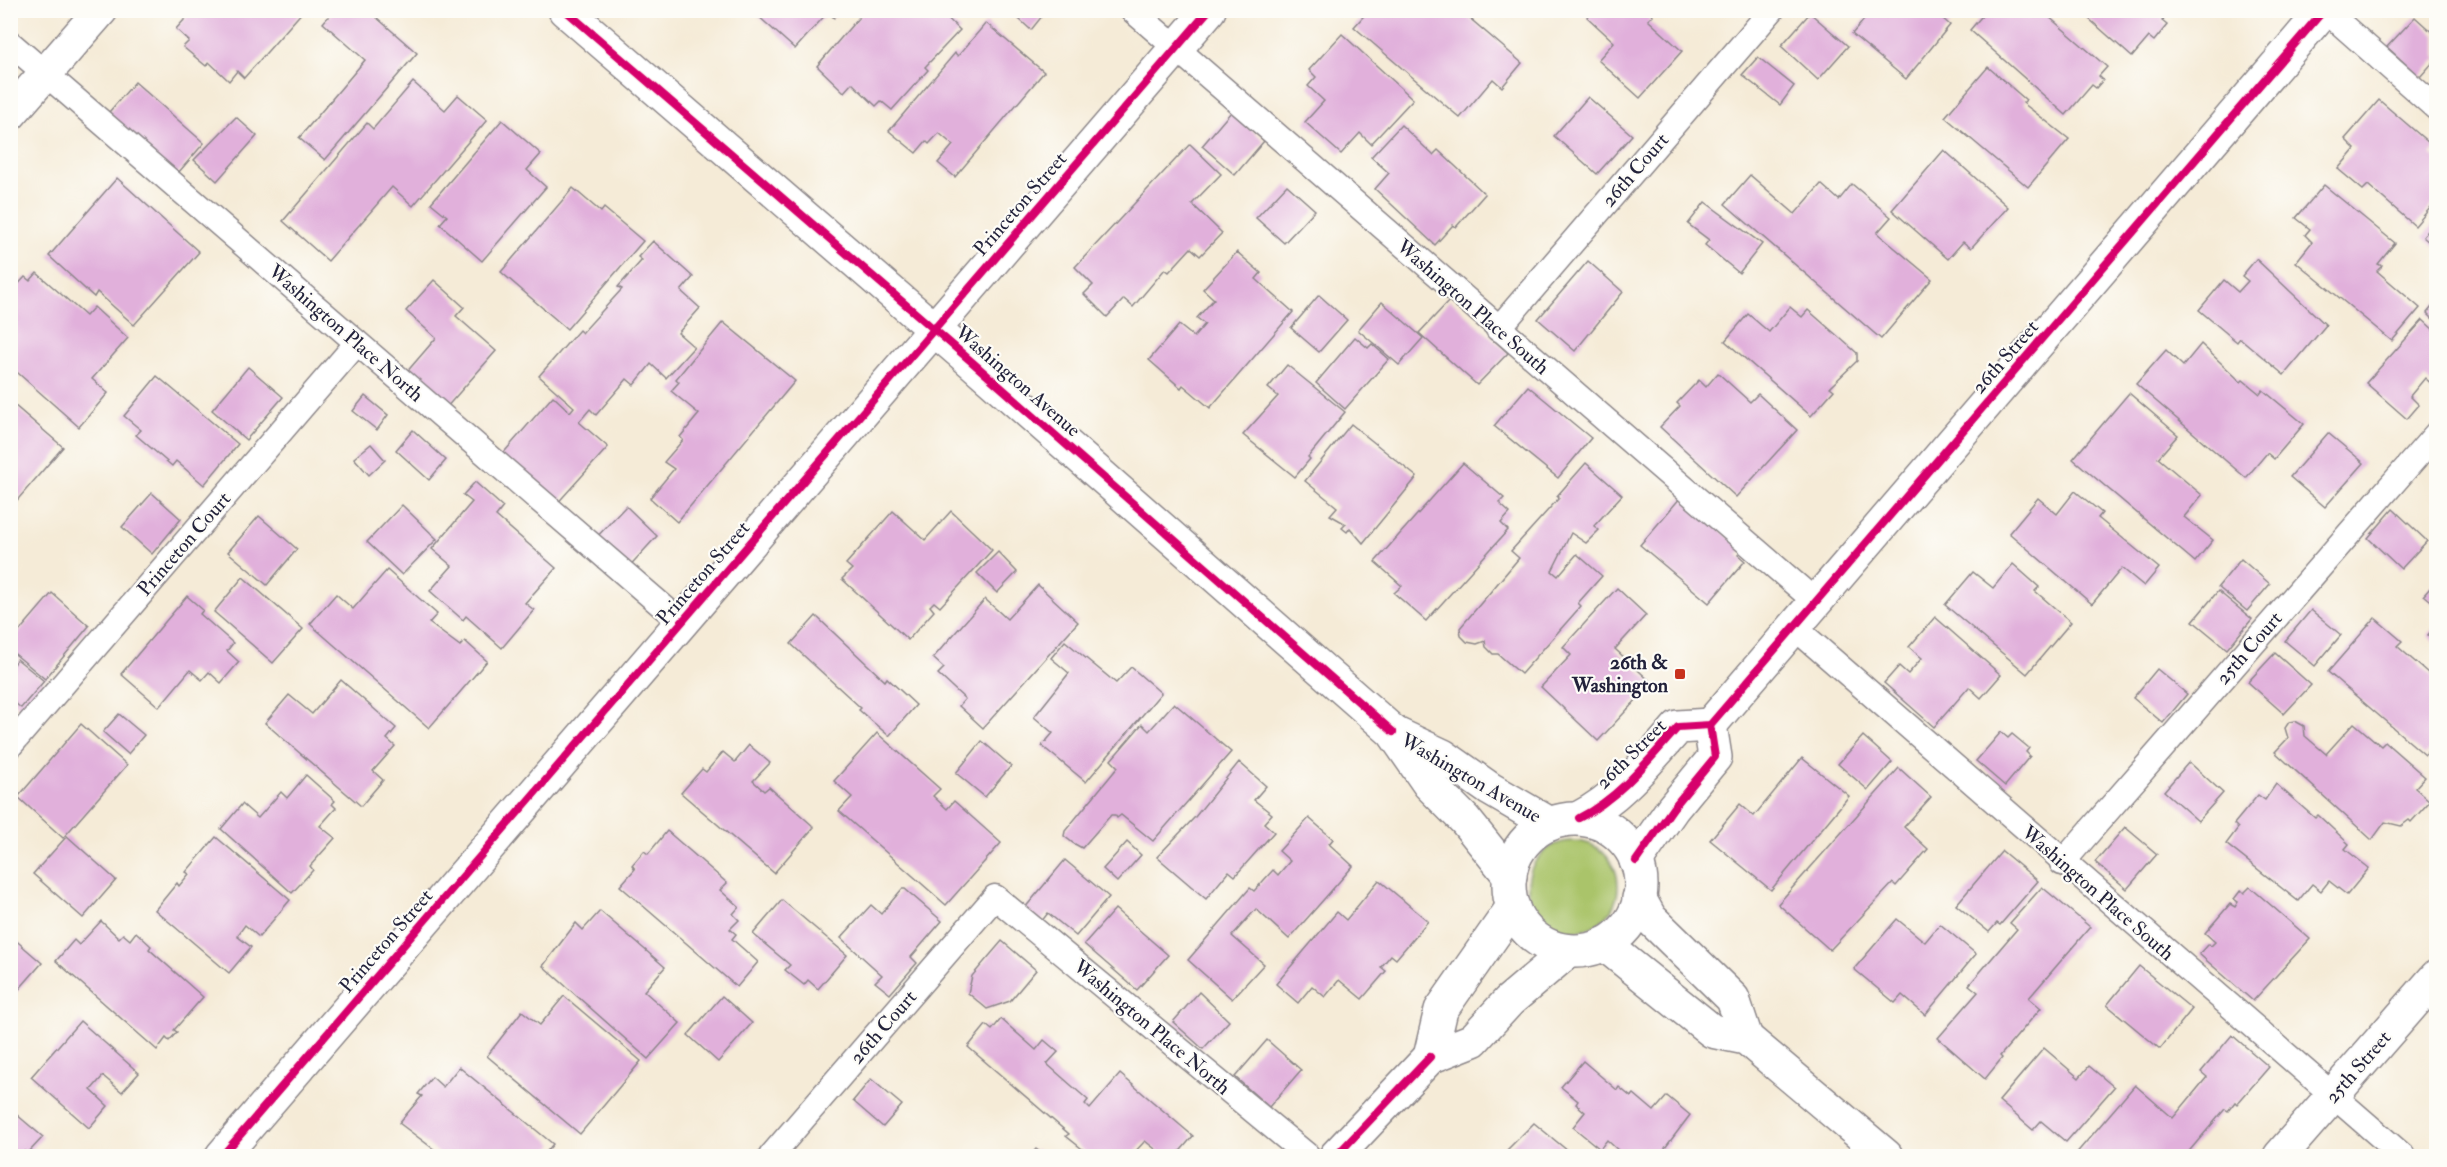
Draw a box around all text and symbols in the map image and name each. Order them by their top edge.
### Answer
street label: 26th Court [1596,127,1674,212]
street label: Princeton Street [968,146,1072,261]
street label: Washington Place South [1391,233,1555,380]
street label: Washington Place North [263,258,429,407]
street label: 26th Street [1966,315,2044,399]
street label: Washington Avenue [949,319,1086,442]
street label: Princeton Court [132,486,236,601]
street label: Princeton Street [651,515,755,630]
street label: 25th Court [2210,606,2288,690]
place label: 26th & Washington [1571,650,1669,699]
marker: 26th & Washington [1673,667,1687,681]
street label: 26th Street [1590,713,1672,795]
street label: Washington Avenue [1395,727,1546,828]
street label: Washington Place South [2016,819,2180,966]
street label: Princeton Street [334,883,438,998]
street label: Washington Place North [1068,953,1236,1100]
street label: 26th Court [844,984,922,1069]
street label: 25th Street [2320,1025,2397,1109]

